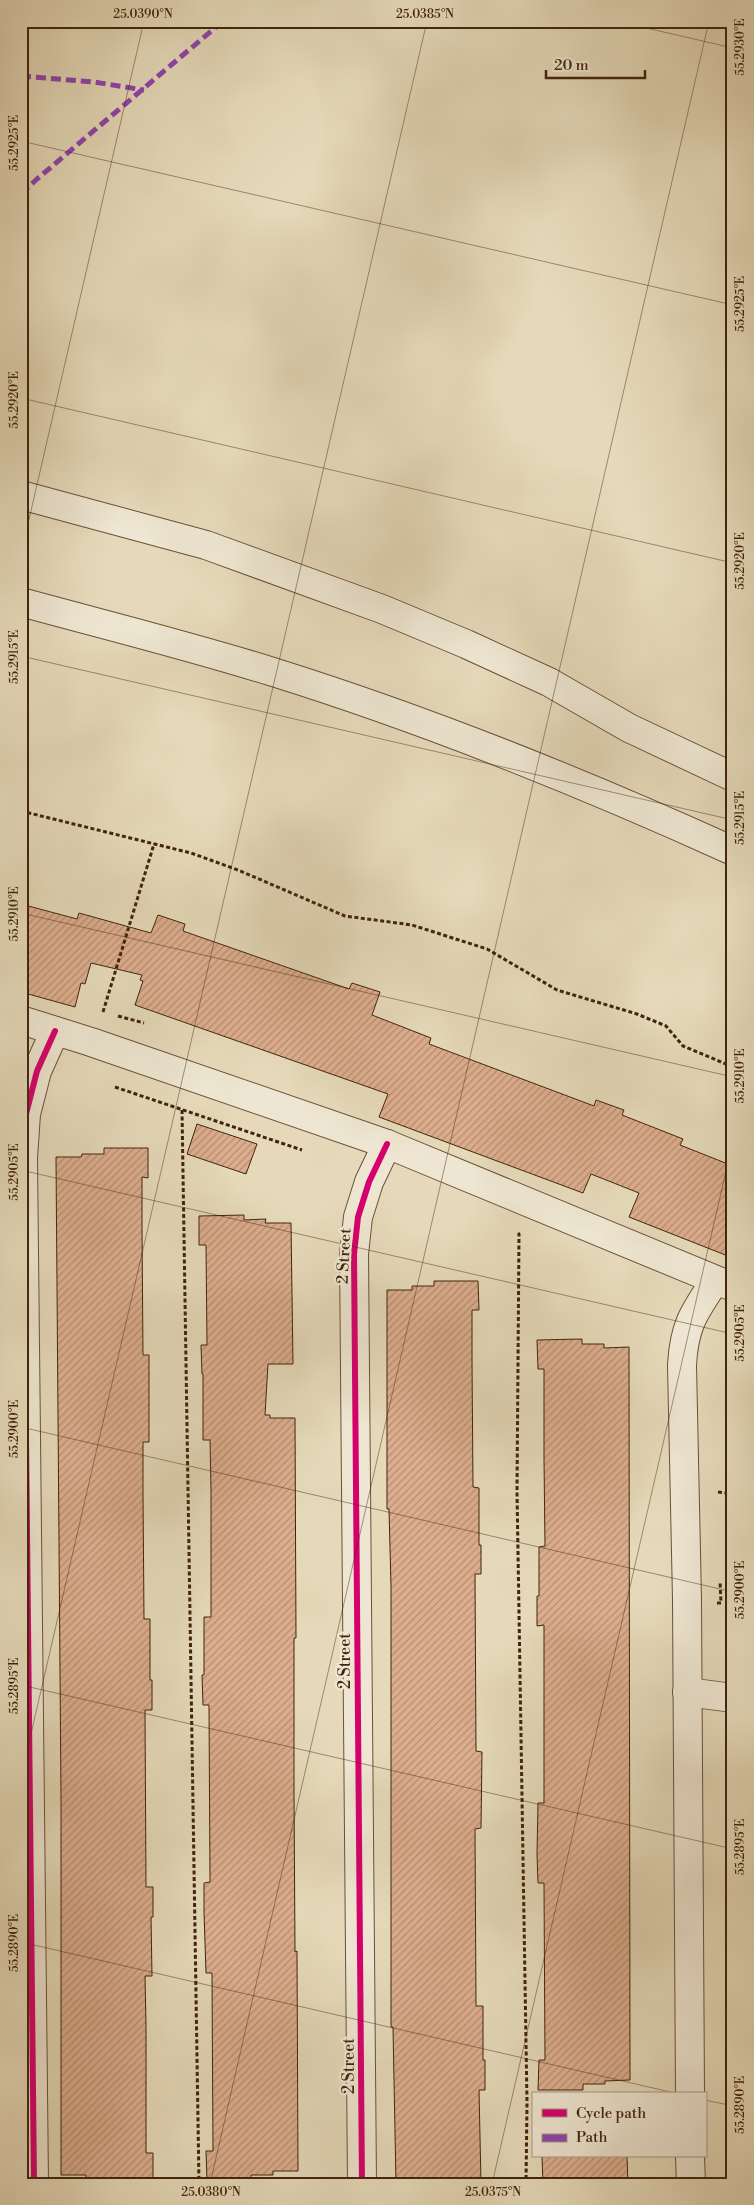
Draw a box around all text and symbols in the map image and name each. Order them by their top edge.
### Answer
text: 25.0390°N [113,7,173,22]
text: 25.0385°N [396,7,454,22]
text: 55.2930°E [733,18,748,76]
scale bar [546,48,645,80]
text: 20 m [554,56,589,75]
text: 55.2925°E [7,115,22,171]
text: 55.2925°E [733,276,748,332]
text: 55.2920°E [7,371,22,429]
text: 55.2920°E [733,532,748,590]
text: 55.2915°E [7,630,22,684]
text: 55.2915°E [733,791,748,845]
text: 55.2910°E [7,886,22,942]
text: 55.2910°E [733,1048,748,1104]
text: 55.2905°E [7,1143,22,1201]
street label: 2 Street [333,1227,355,1284]
text: 55.2905°E [733,1304,748,1362]
text: 55.2900°E [7,1400,22,1458]
text: 55.2900°E [733,1561,748,1619]
street label: 2 Street [335,1633,355,1689]
text: 55.2895°E [7,1658,22,1714]
text: 55.2895°E [733,1819,748,1875]
text: 55.2890°E [7,1914,22,1972]
street label: 2 Street [339,2038,359,2094]
text: 55.2890°E [733,2076,748,2134]
legend [532,2092,706,2158]
text: Cycle path [576,2104,646,2123]
text: Path [576,2128,608,2147]
text: 25.0380°N [181,2185,241,2200]
text: 25.0375°N [465,2185,521,2200]

